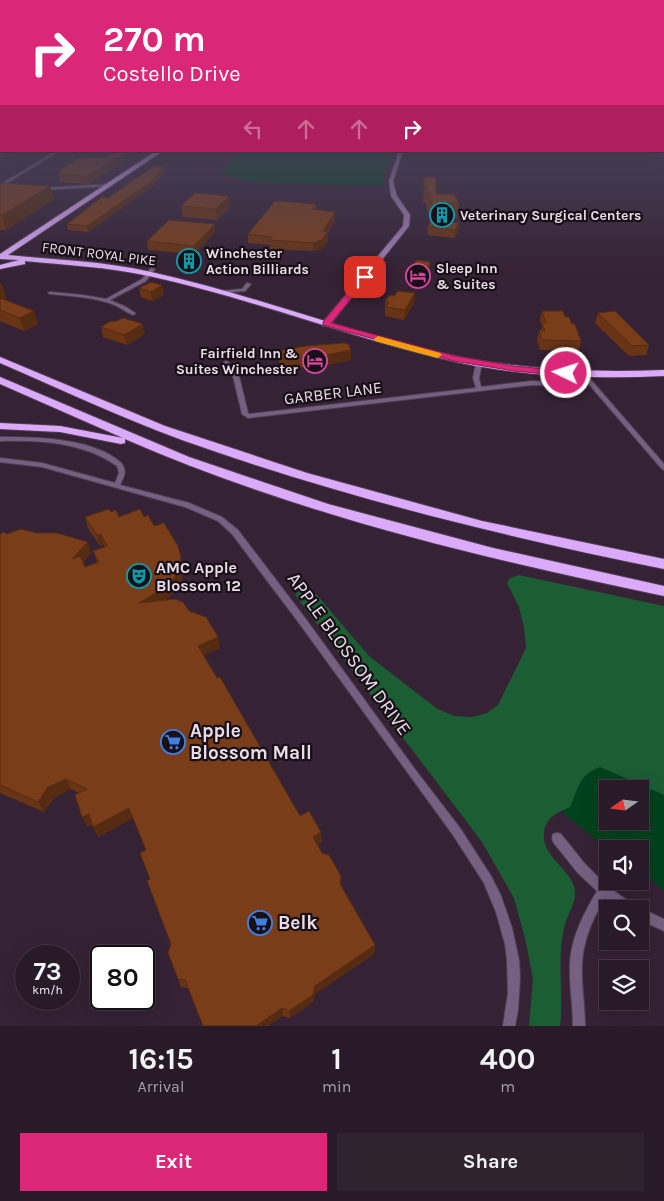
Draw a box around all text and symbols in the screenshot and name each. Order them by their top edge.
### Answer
text: 270 m [103,19,206,60]
icon: right [20,20,85,85]
text: Costello Drive [103,61,241,87]
icon: left [239,115,267,143]
icon: ahead [292,115,320,143]
icon: ahead [345,115,373,143]
icon: right [398,115,426,143]
building icon: Veterinary Surgical Centers [429,202,455,228]
place label: Veterinary Surgical Centers [460,207,641,224]
street label: FRONT ROYAL PIKE [41,239,157,269]
place label: Winchester Action Billiards [206,245,309,278]
building icon: Winchester Action Billiards [176,248,202,274]
pin [344,256,386,298]
place label: Sleep Inn & Suites [436,260,498,293]
icon: arrive [351,263,379,291]
hotel icon: Sleep Inn & Suites [405,263,431,289]
place label: Fairfield Inn & Suites Winchester [176,345,299,378]
position arrow [539,346,591,398]
hotel icon: Fairfield Inn & Suites Winchester [302,348,328,374]
street label: GARBER LANE [283,378,383,408]
place label: AMC Apple Blossom 12 [156,558,241,595]
theatre icon: AMC Apple Blossom 12 [126,563,152,589]
street label: APPLE BLOSSOM DRIVE [283,568,415,740]
place label: Apple Blossom Mall [190,720,312,764]
supermarket icon: Apple Blossom Mall [160,729,186,755]
north arrow [599,780,649,830]
map controls [599,780,649,1010]
button: sound [599,840,649,890]
button: search [599,900,649,950]
supermarket icon: Belk [247,910,273,936]
place label: Belk [278,912,317,934]
speed limit sign: 80 [90,945,155,1010]
text: 73 [33,957,61,986]
button: layers [599,960,649,1010]
text: km/h [32,983,63,997]
text: 16:15 [128,1041,194,1077]
text: 1 [331,1041,342,1077]
text: 400 [480,1041,536,1077]
text: Arrival [138,1077,184,1096]
text: min [322,1077,351,1096]
text: m [500,1077,515,1096]
button: Exit [20,1133,327,1191]
button: Share [337,1133,644,1191]

